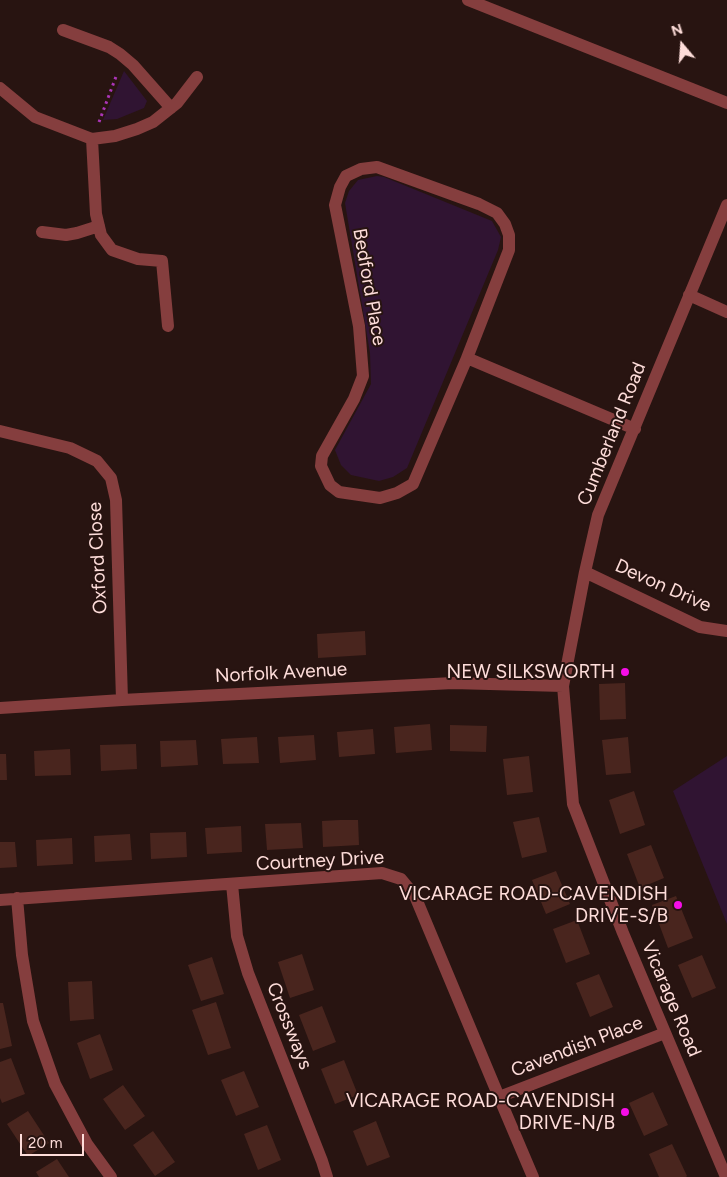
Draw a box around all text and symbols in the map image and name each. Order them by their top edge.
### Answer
north arrow [657,20,707,70]
text: N [669,21,685,40]
street label: Bedford Place [347,226,391,348]
street label: Cumberland Road [573,359,651,509]
street label: Oxford Close [84,501,112,615]
street label: Devon Drive [611,555,715,617]
street label: Norfolk Avenue [214,658,348,688]
place label: NEW SILKSWORTH [447,661,615,683]
marker: NEW SILKSWORTH [619,666,631,678]
street label: Courtney Drive [255,846,385,876]
place label: VICARAGE ROAD-CAVENDISH DRIVE-S/B [399,883,668,927]
marker: VICARAGE ROAD-CAVENDISH DRIVE-S/B [672,899,684,911]
street label: Vicarage Road [636,938,706,1060]
street label: Crossways [261,979,317,1073]
street label: Cavendish Place [508,1011,646,1083]
place label: VICARAGE ROAD-CAVENDISH DRIVE-N/B [346,1090,615,1134]
marker: VICARAGE ROAD-CAVENDISH DRIVE-N/B [619,1106,631,1118]
scale bar [22,1124,86,1156]
text: 20 m [28,1134,62,1152]

